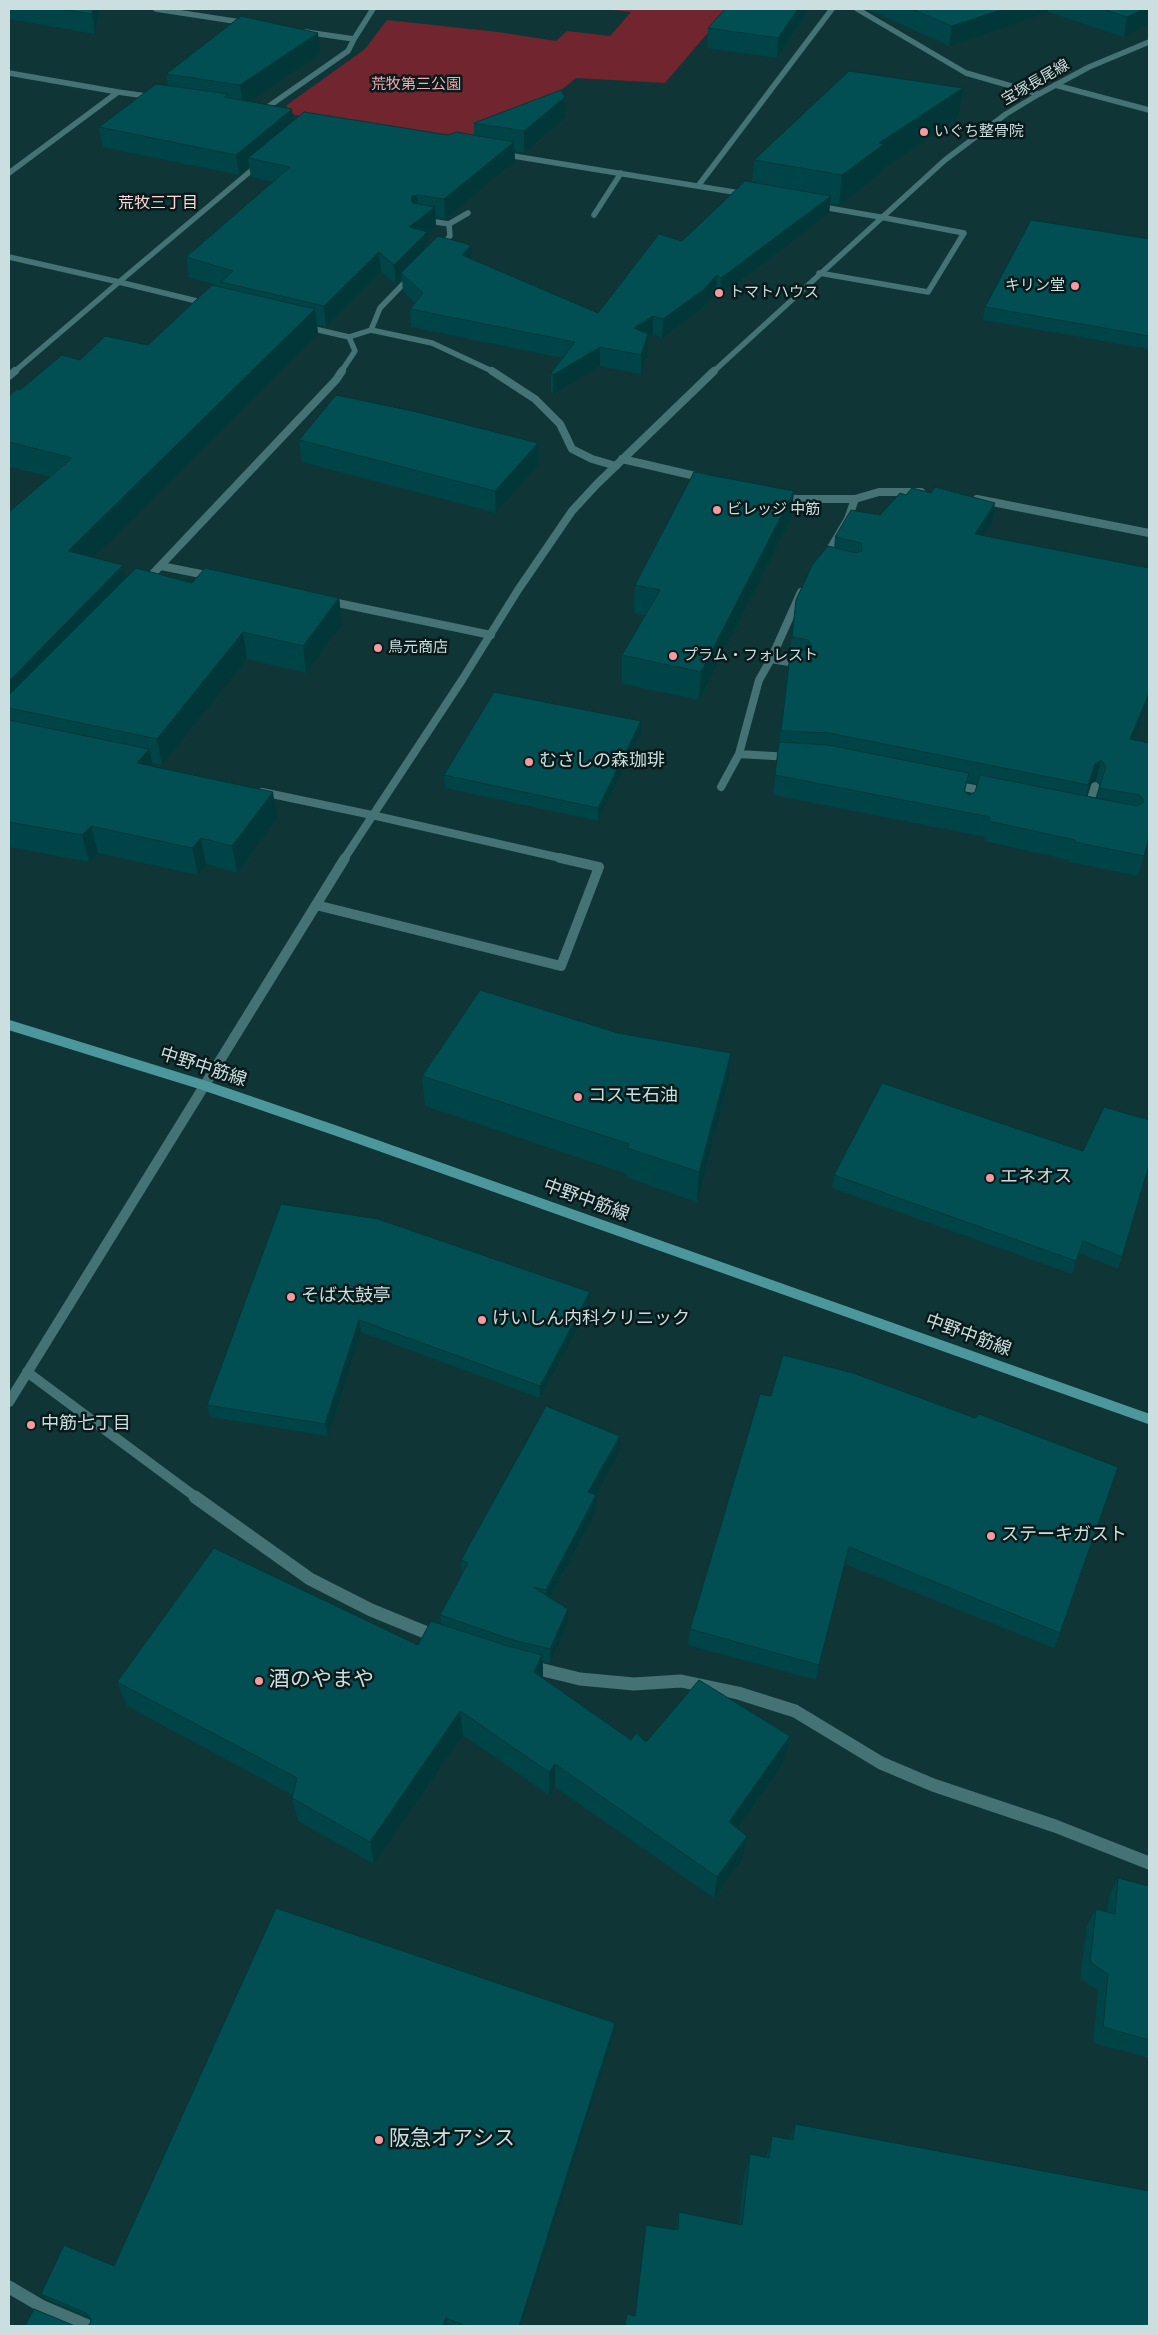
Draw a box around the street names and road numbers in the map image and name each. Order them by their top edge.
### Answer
street label: 宝塚長尾線 [999,56,1073,110]
street label: 中野中筋線 [157,1044,249,1092]
street label: 中野中筋線 [540,1175,632,1227]
street label: 中野中筋線 [922,1310,1014,1362]

